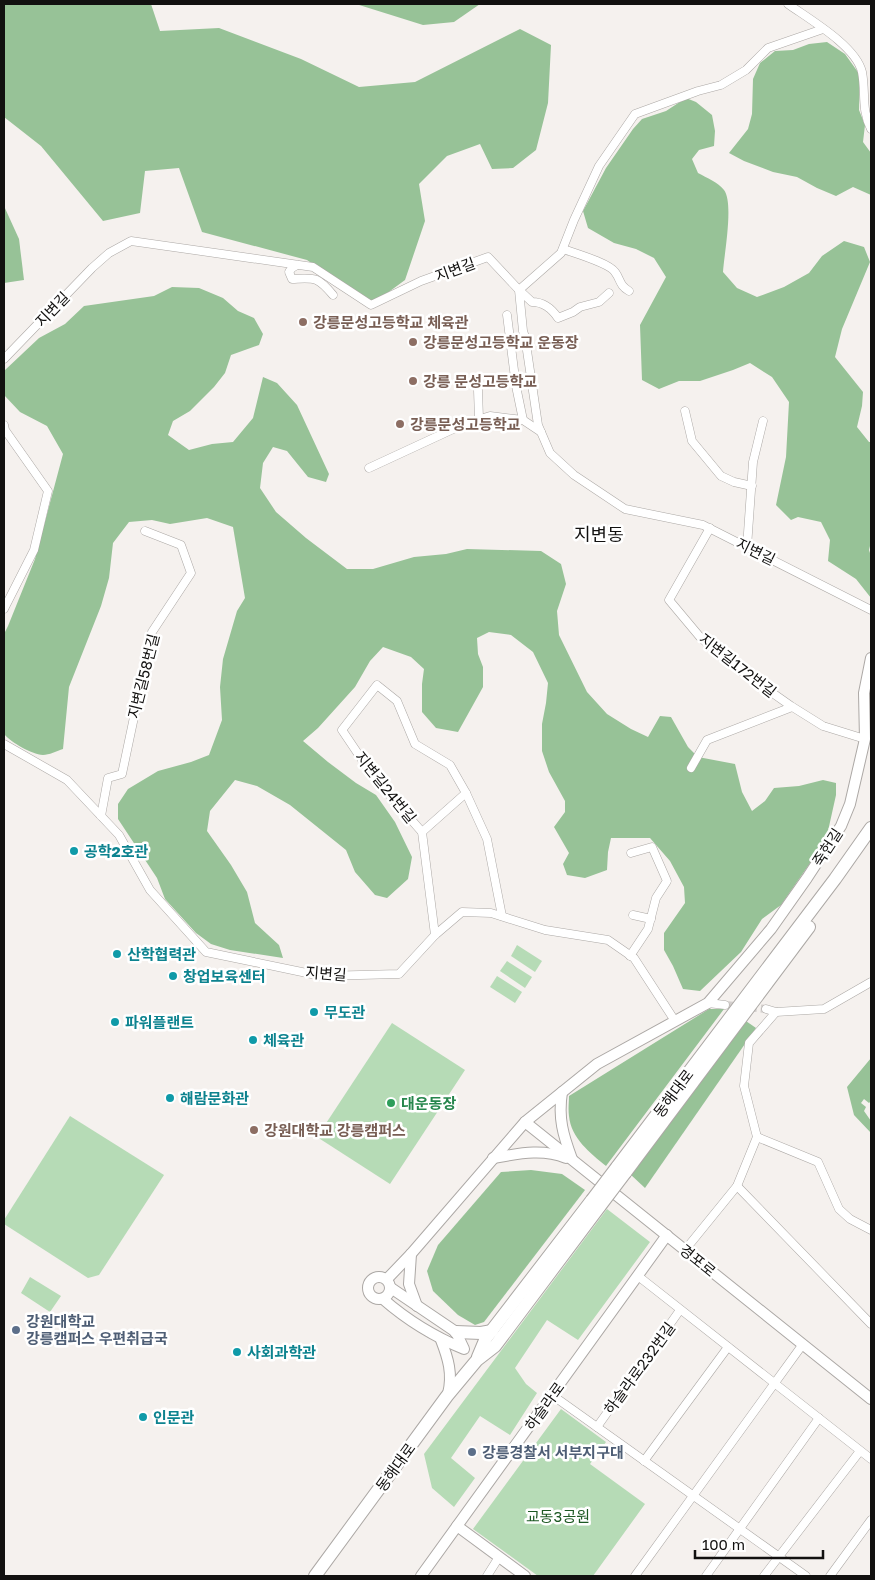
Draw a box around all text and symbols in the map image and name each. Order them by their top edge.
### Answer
street label: 지변길 [432,253,478,285]
street label: 지변길 [31,288,73,330]
place label: 강릉문성고등학교 체육관 [313,313,469,331]
marker: 강릉문성고등학교 체육관 [297,316,309,328]
place label: 강릉문성고등학교 운동장 [423,333,579,351]
marker: 강릉문성고등학교 운동장 [407,336,419,348]
place label: 강릉 문성고등학교 [423,372,537,390]
marker: 강릉 문성고등학교 [407,375,419,387]
place label: 강릉문성고등학교 [410,415,521,433]
marker: 강릉문성고등학교 [394,418,406,430]
district label: 지변동 [574,523,624,545]
street label: 지변길 [733,534,779,568]
street label: 지변길172번길 [696,629,780,701]
street label: 지변길58번길 [124,632,162,720]
street label: 지변길24번길 [352,748,420,826]
street label: 죽헌길 [808,825,846,869]
place label: 공학2호관 [84,842,149,860]
marker: 공학2호관 [68,845,80,857]
place label: 산학협력관 [127,945,196,963]
marker: 산학협력관 [111,948,123,960]
street label: 지변길 [305,963,347,983]
place label: 창업보육센터 [183,967,266,985]
marker: 창업보육센터 [167,970,179,982]
place label: 무도관 [324,1003,366,1021]
marker: 무도관 [308,1006,320,1018]
place label: 파워플랜트 [125,1013,194,1031]
marker: 파워플랜트 [109,1016,121,1028]
place label: 체육관 [263,1031,305,1049]
marker: 체육관 [247,1034,259,1046]
street label: 동해대로 [649,1066,697,1120]
place label: 해람문화관 [180,1089,249,1107]
marker: 해람문화관 [164,1092,176,1104]
place label: 대운동장 [401,1094,456,1112]
marker: 대운동장 [385,1097,397,1109]
place label: 강원대학교 강릉캠퍼스 [264,1121,406,1139]
marker: 강원대학교 강릉캠퍼스 [248,1124,260,1136]
street label: 경포로 [676,1240,720,1280]
place label: 강원대학교 강릉캠퍼스 우편취급국 [26,1312,168,1347]
street label: 하슬라로232번길 [600,1319,678,1417]
marker: 강원대학교 강릉캠퍼스 우편취급국 [10,1324,22,1336]
place label: 사회과학관 [247,1343,316,1361]
marker: 사회과학관 [231,1346,243,1358]
street label: 하슬라로 [520,1378,568,1434]
place label: 인문관 [153,1408,195,1426]
marker: 인문관 [137,1411,149,1423]
street label: 동해대로 [371,1439,419,1495]
place label: 강릉경찰서 서부지구대 [482,1443,624,1461]
marker: 강릉경찰서 서부지구대 [466,1446,478,1458]
park label: 교동3공원 [526,1507,590,1525]
scale bar [695,1528,822,1560]
text: 100 m [702,1535,745,1553]

